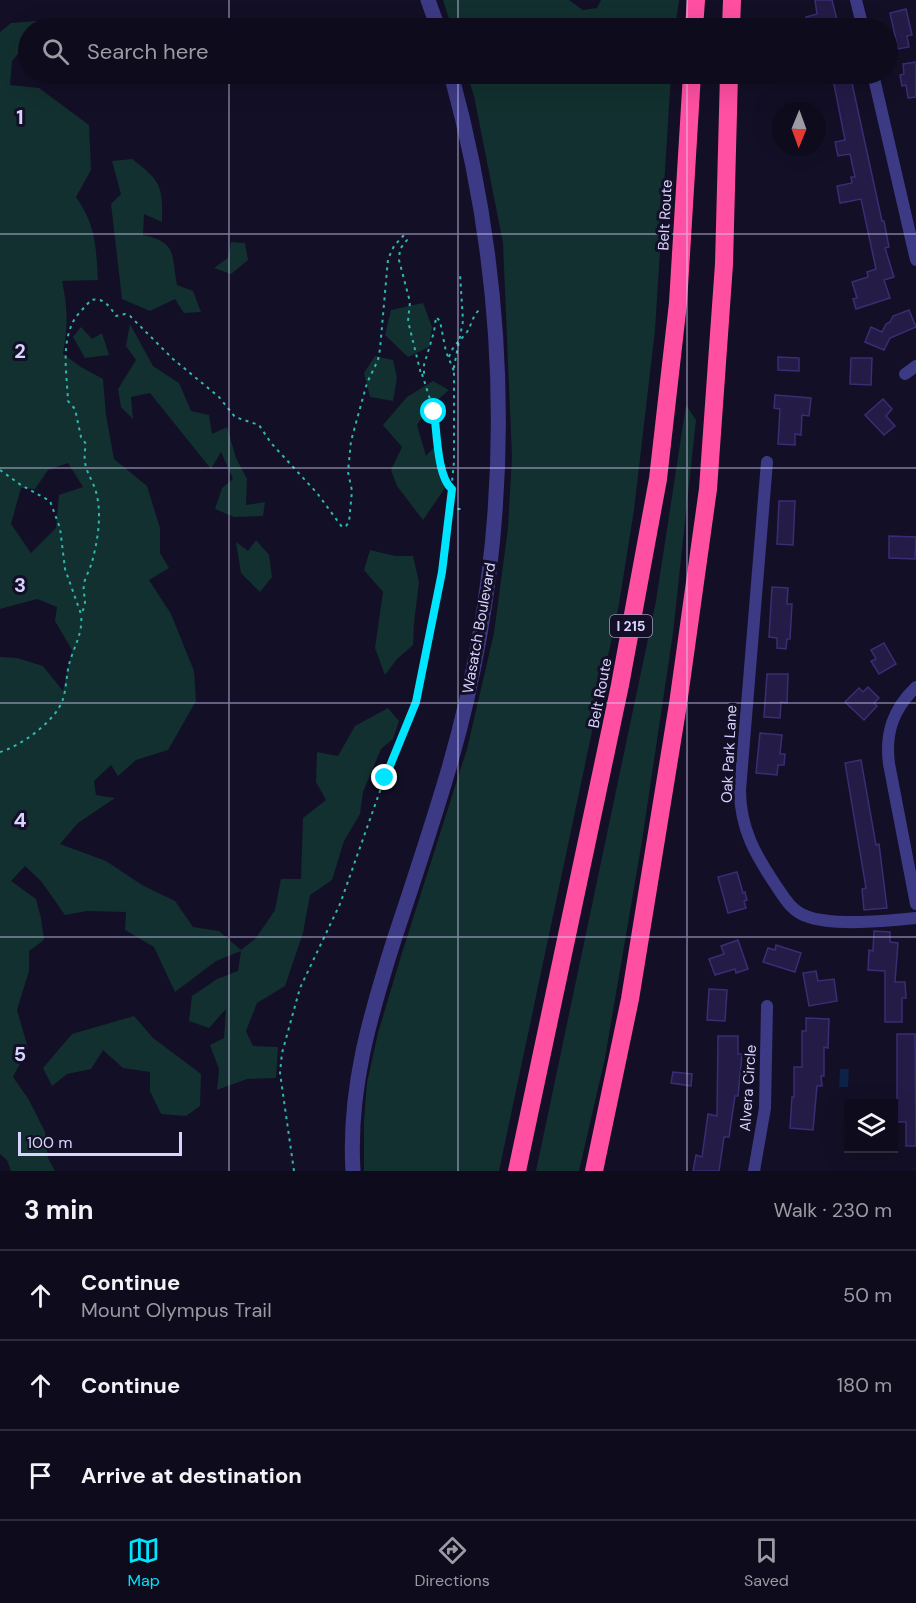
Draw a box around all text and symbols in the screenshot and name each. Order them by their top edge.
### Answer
search box [18,18,898,84]
icon: search [39,35,72,68]
text: Search here [87,37,208,66]
north arrow [772,102,826,156]
text: 1 [16,104,24,130]
street label: Belt Route [653,179,677,251]
text: 2 [14,338,26,364]
route start [420,398,446,424]
street label: Wasatch Boulevard [458,561,500,695]
text: 3 [14,572,26,598]
road number: I 215 [610,615,652,637]
street label: Belt Route [583,656,617,730]
street label: Oak Park Lane [716,704,742,804]
route end [371,764,397,790]
text: 4 [14,807,27,833]
text: 5 [14,1041,26,1067]
street label: Alvera Circle [735,1044,761,1132]
map controls [844,1099,898,1153]
button: layers [844,1099,898,1153]
scale bar [18,1129,182,1156]
text: 100 m [27,1132,72,1153]
text: 3 min [24,1193,93,1227]
text: Walk · 230 m [773,1197,892,1223]
text: Continue [81,1268,180,1297]
icon: ahead [24,1279,57,1312]
text: 50 m [843,1282,892,1308]
text: Mount Olympus Trail [81,1297,272,1323]
icon: ahead [24,1369,57,1402]
text: Continue [81,1371,180,1400]
text: 180 m [837,1372,892,1398]
icon: arrive [24,1459,57,1492]
text: Arrive at destination [81,1461,302,1490]
tab: Map [127,1534,160,1591]
tab: Directions [414,1534,490,1591]
tab: Saved [744,1534,789,1591]

